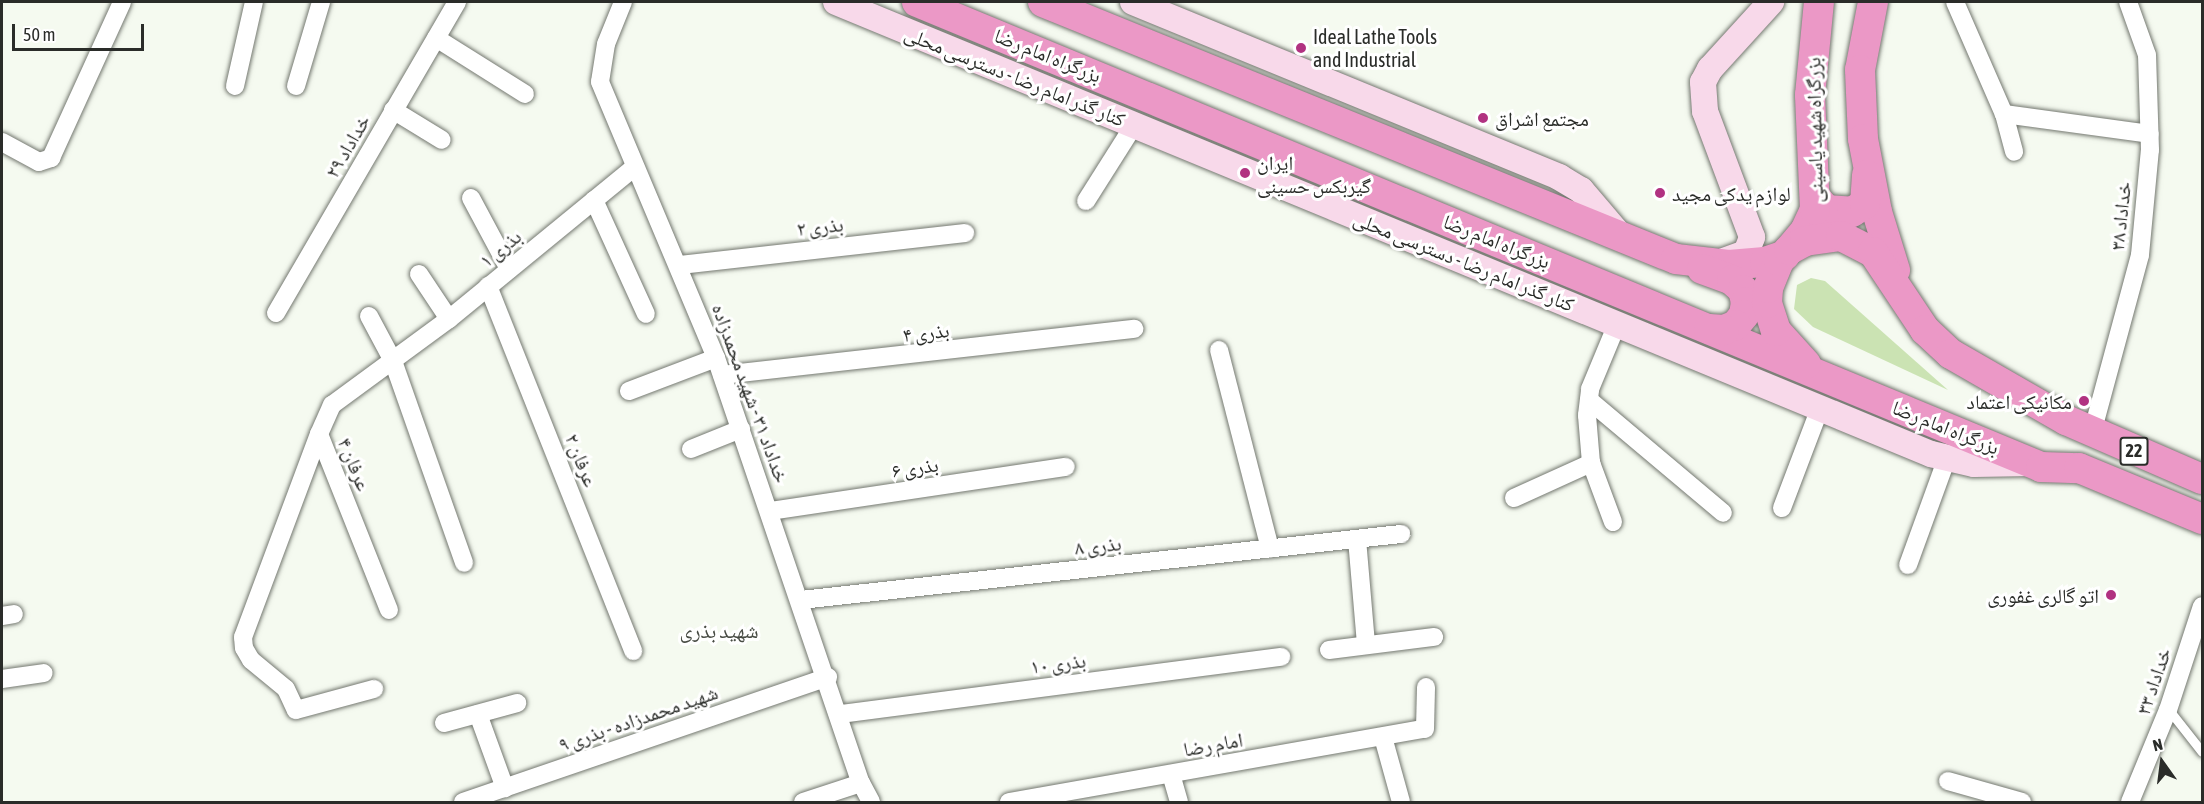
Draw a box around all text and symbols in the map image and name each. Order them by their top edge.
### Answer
scale bar [15,12,147,50]
street label: کنار گذر امام رضا - دسترسی محلی [901,21,1129,131]
street label: بزرگراه امام رضا [991,23,1105,87]
text: 50 m [23,24,55,45]
place label: Ideal Lathe Tools and Industrial [1313,24,1437,71]
marker: Ideal Lathe Tools and Industrial [1294,41,1308,55]
street label: بزرگراه شهید یاسینی [1801,57,1827,203]
place label: مجتمع اشراق [1495,106,1589,130]
street label: خداداد ۲۹ [319,110,375,182]
marker: مجتمع اشراق [1476,111,1490,125]
place label: ایران گیربکس حسینی [1257,150,1371,197]
marker: ایران گیربکس حسینی [1238,166,1252,180]
street label: خداداد ۳۸ [2104,180,2136,252]
place label: لوازم یدکی مجید [1672,181,1791,205]
marker: لوازم یدکی مجید [1653,186,1667,200]
street label: کنار گذر امام رضا - دسترسی محلی [1350,206,1578,316]
street label: بزرگراه امام رضا [1440,209,1554,273]
street label: بذری ۲ [795,212,845,240]
street label: بذری ۱ [474,224,526,272]
street label: خداداد ۳۱ - شهید محمدزاده [707,300,795,486]
street label: بذری ۴ [901,318,951,346]
place label: مکانیکی اعتماد [1967,389,2072,413]
marker: مکانیکی اعتماد [2077,394,2091,408]
street label: بزرگراه امام رضا [1889,395,2003,459]
street label: عرفان ۲ [561,430,603,490]
street label: عرفان ۴ [334,434,376,494]
road number: 22 [2119,436,2149,466]
street label: بذری ۶ [890,452,940,482]
street label: بذری ۸ [1073,531,1123,559]
place label: اتو گالری غفوری [1987,583,2099,607]
marker: اتو گالری غفوری [2104,588,2118,602]
district label: شهید بذری [679,617,759,643]
street label: خداداد ۳۳ [2130,644,2176,718]
street label: بذری ۱۰ [1029,648,1087,678]
street label: شهید محمدزاده - بذری ۹ [555,680,721,756]
street label: امام رضا [1181,727,1245,761]
north arrow [2132,732,2192,792]
text: N [2151,735,2164,754]

